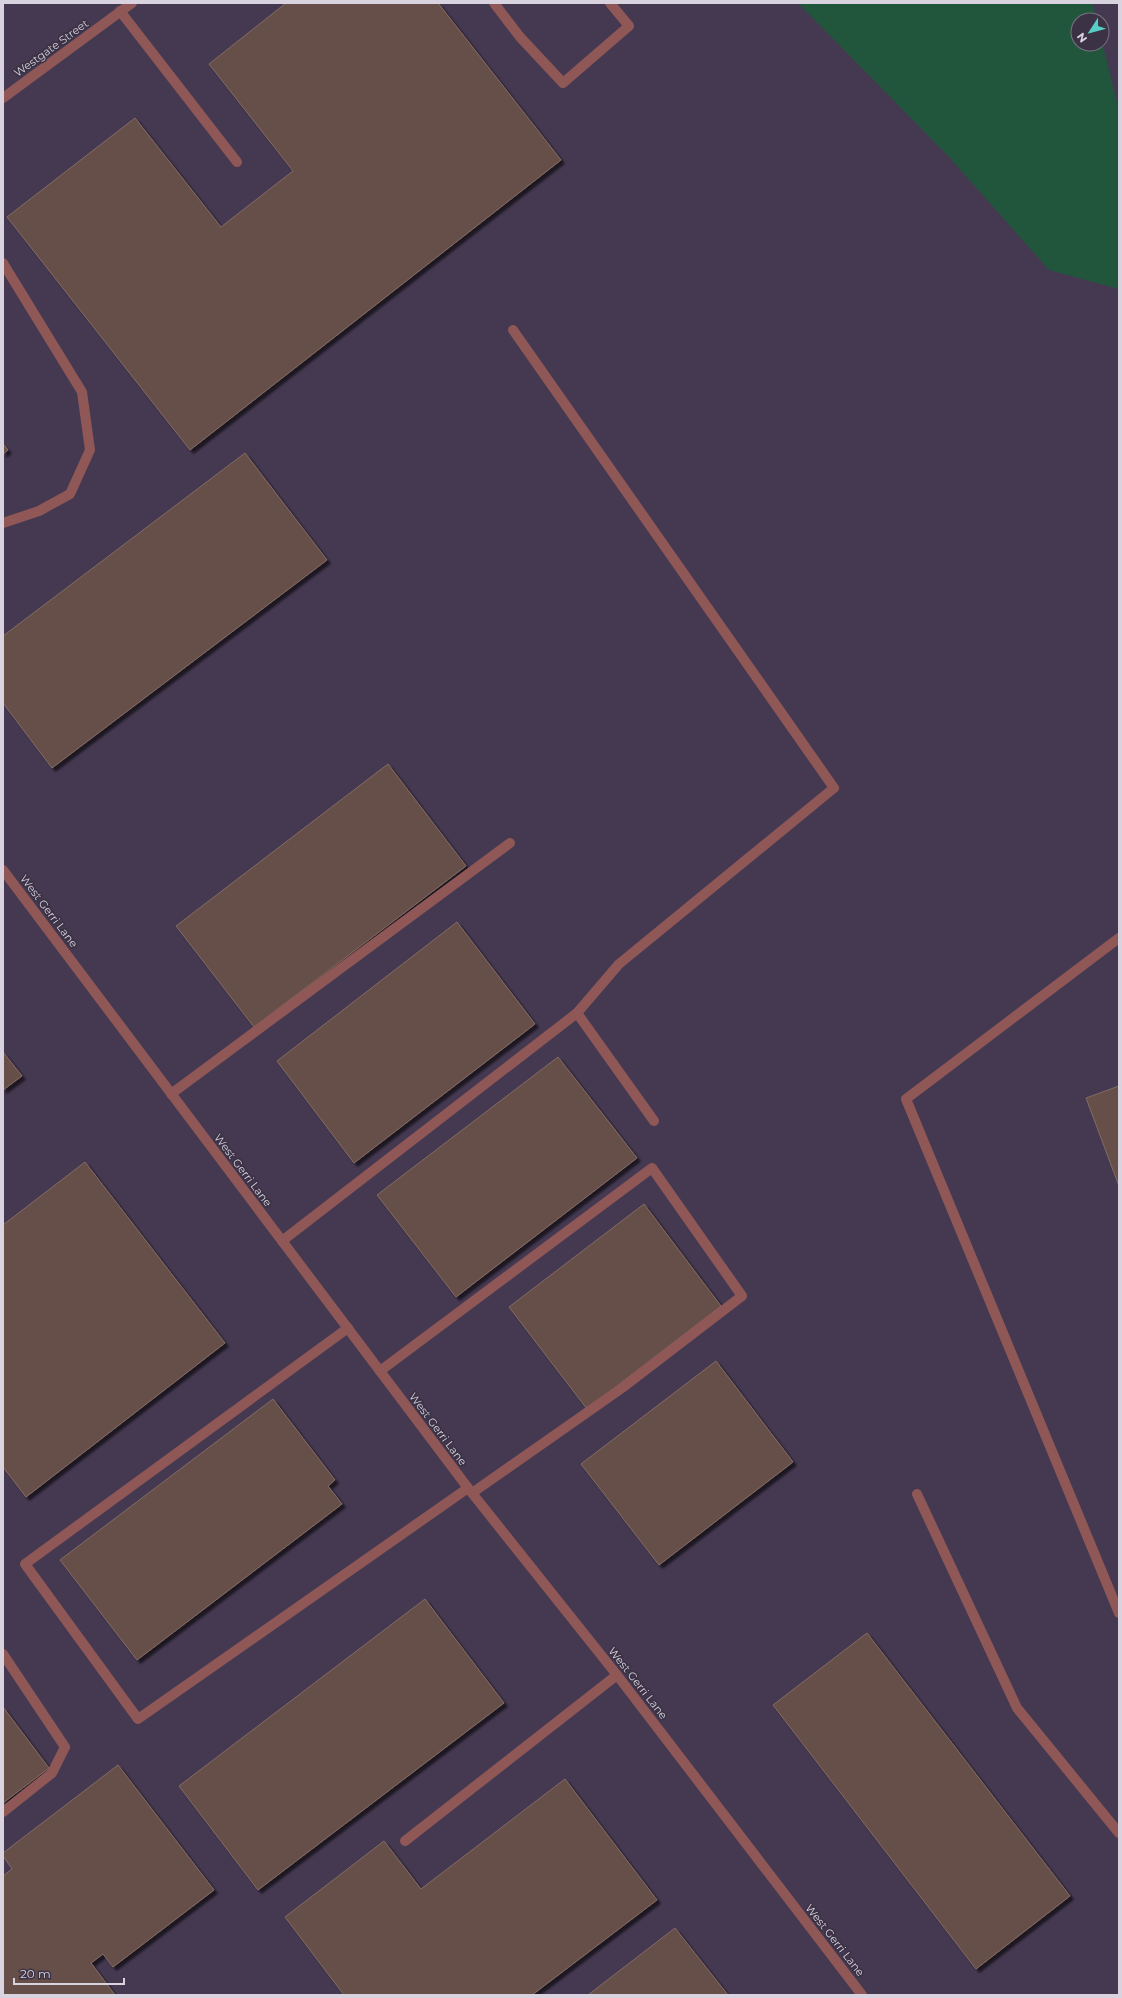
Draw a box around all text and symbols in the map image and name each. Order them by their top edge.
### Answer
north arrow [1070,12,1110,52]
street label: Westgate Street [11,16,92,80]
text: N [1074,30,1090,46]
street label: West Gerri Lane [17,872,81,950]
street label: West Gerri Lane [211,1131,275,1209]
street label: West Gerri Lane [406,1390,470,1468]
street label: West Gerri Lane [605,1644,671,1722]
street label: West Gerri Lane [802,1901,868,1979]
scale bar [14,1960,124,1986]
text: 20 m [20,1966,51,1981]

